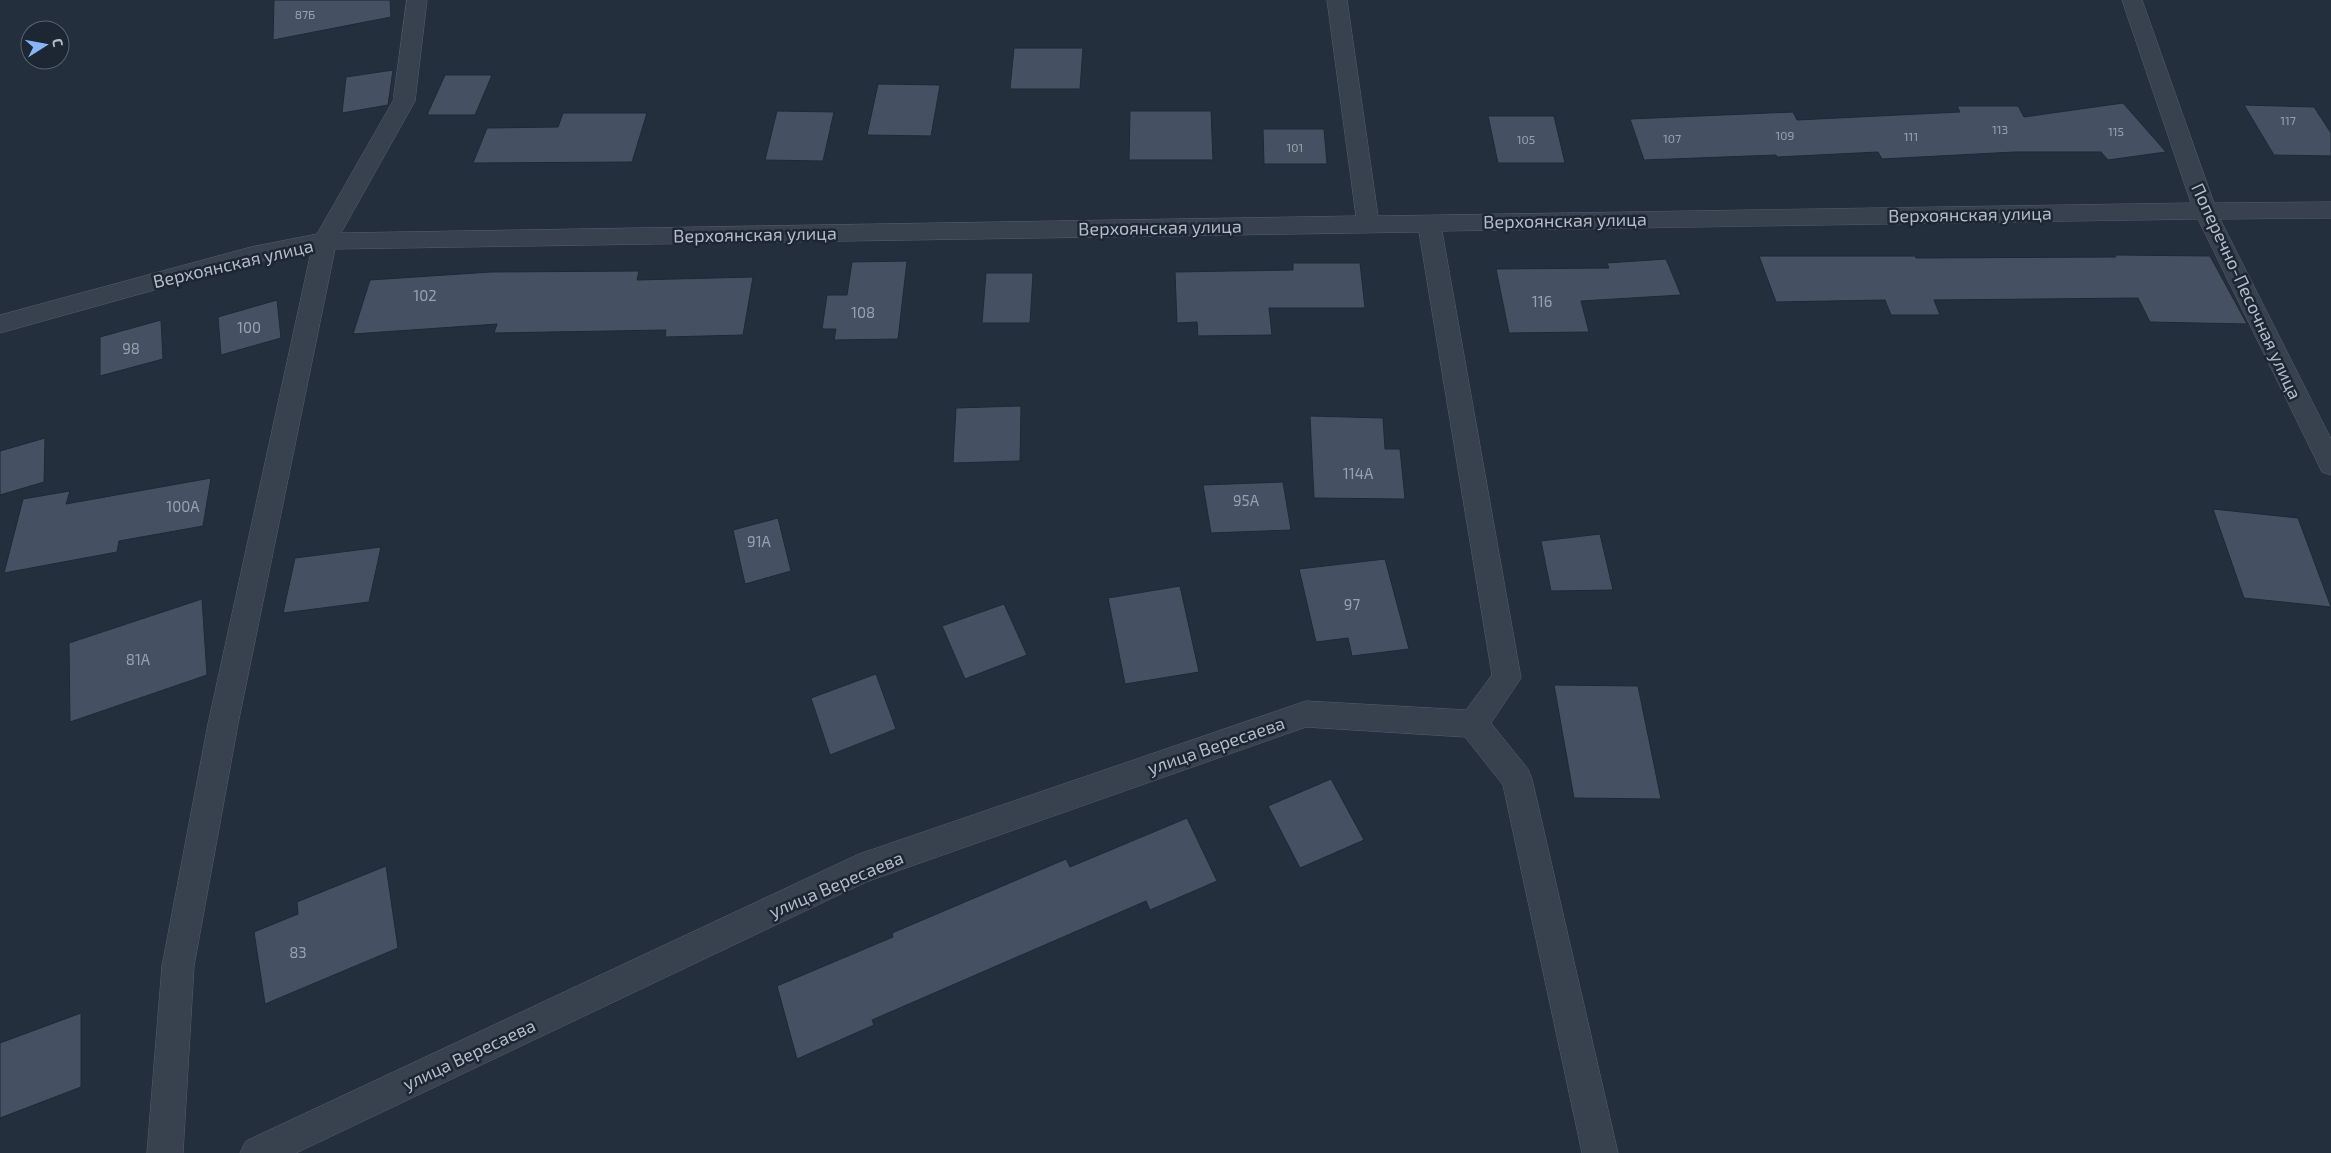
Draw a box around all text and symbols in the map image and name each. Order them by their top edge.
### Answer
house number: 87Б [295,7,315,21]
north arrow [20,20,70,70]
text: С [49,37,67,48]
house number: 117 [2280,113,2296,127]
house number: 113 [1992,122,2008,136]
house number: 115 [2108,124,2124,138]
house number: 109 [1776,128,1795,142]
house number: 111 [1904,129,1918,143]
house number: 107 [1663,131,1681,145]
house number: 105 [1517,132,1535,146]
house number: 101 [1287,140,1303,154]
street label: Поперечно-Песочная улица [2187,179,2307,403]
street label: Верхоянская улица [1888,202,2052,226]
street label: Верхоянская улица [1483,208,1647,232]
street label: Верхоянская улица [1078,215,1242,239]
street label: Верхоянская улица [673,222,837,246]
street label: Верхоянская улица [151,234,315,292]
house number: 102 [413,286,437,304]
house number: 116 [1532,292,1552,310]
house number: 108 [851,303,875,321]
house number: 100 [237,318,261,336]
house number: 98 [122,339,140,357]
house number: 114А [1343,464,1374,482]
house number: 95А [1233,491,1260,509]
house number: 100А [166,497,200,515]
house number: 91А [747,532,772,550]
house number: 97 [1344,595,1360,613]
house number: 81А [126,650,151,668]
street label: улица Вересаева [1144,711,1288,779]
street label: улица Вересаева [766,846,906,922]
house number: 83 [289,943,307,961]
street label: улица Вересаева [399,1014,539,1094]

